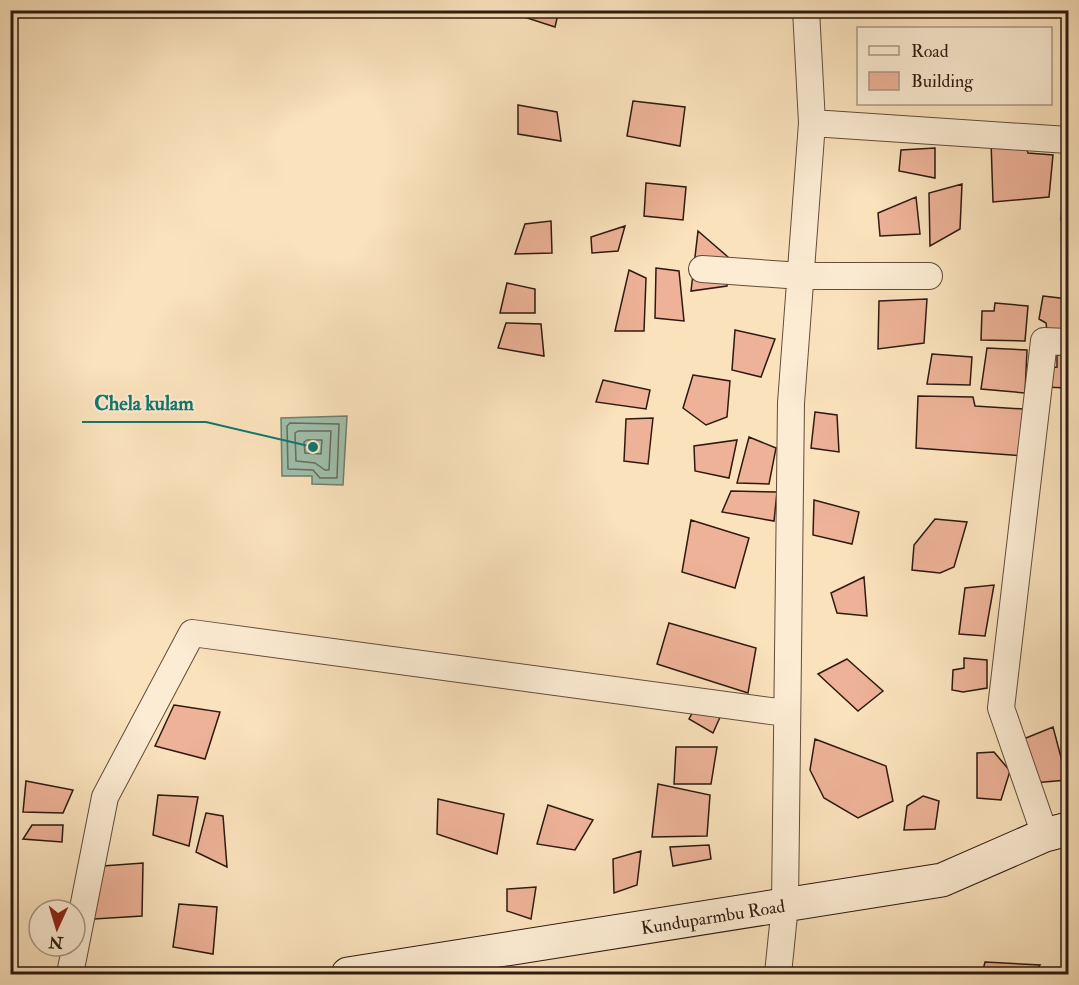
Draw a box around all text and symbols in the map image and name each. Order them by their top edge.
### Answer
legend [857,27,1052,105]
text: Road [911,40,949,63]
text: Building [911,70,974,93]
callout: Chela kulam [82,384,206,422]
text: Chela kulam [94,391,194,416]
street label: Kunduparmbu Road [639,895,787,940]
north arrow [27,898,87,958]
text: N [48,931,65,953]

